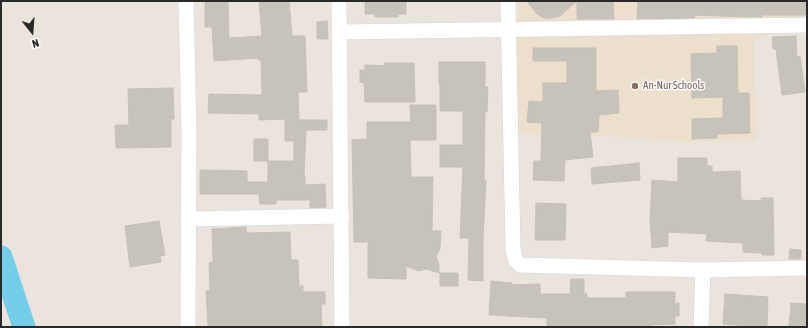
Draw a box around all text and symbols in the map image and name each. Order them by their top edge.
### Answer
north arrow [12,12,52,52]
text: N [31,37,40,50]
place label: An-Nur Schools [643,79,704,93]
marker: An-Nur Schools [630,81,640,91]

